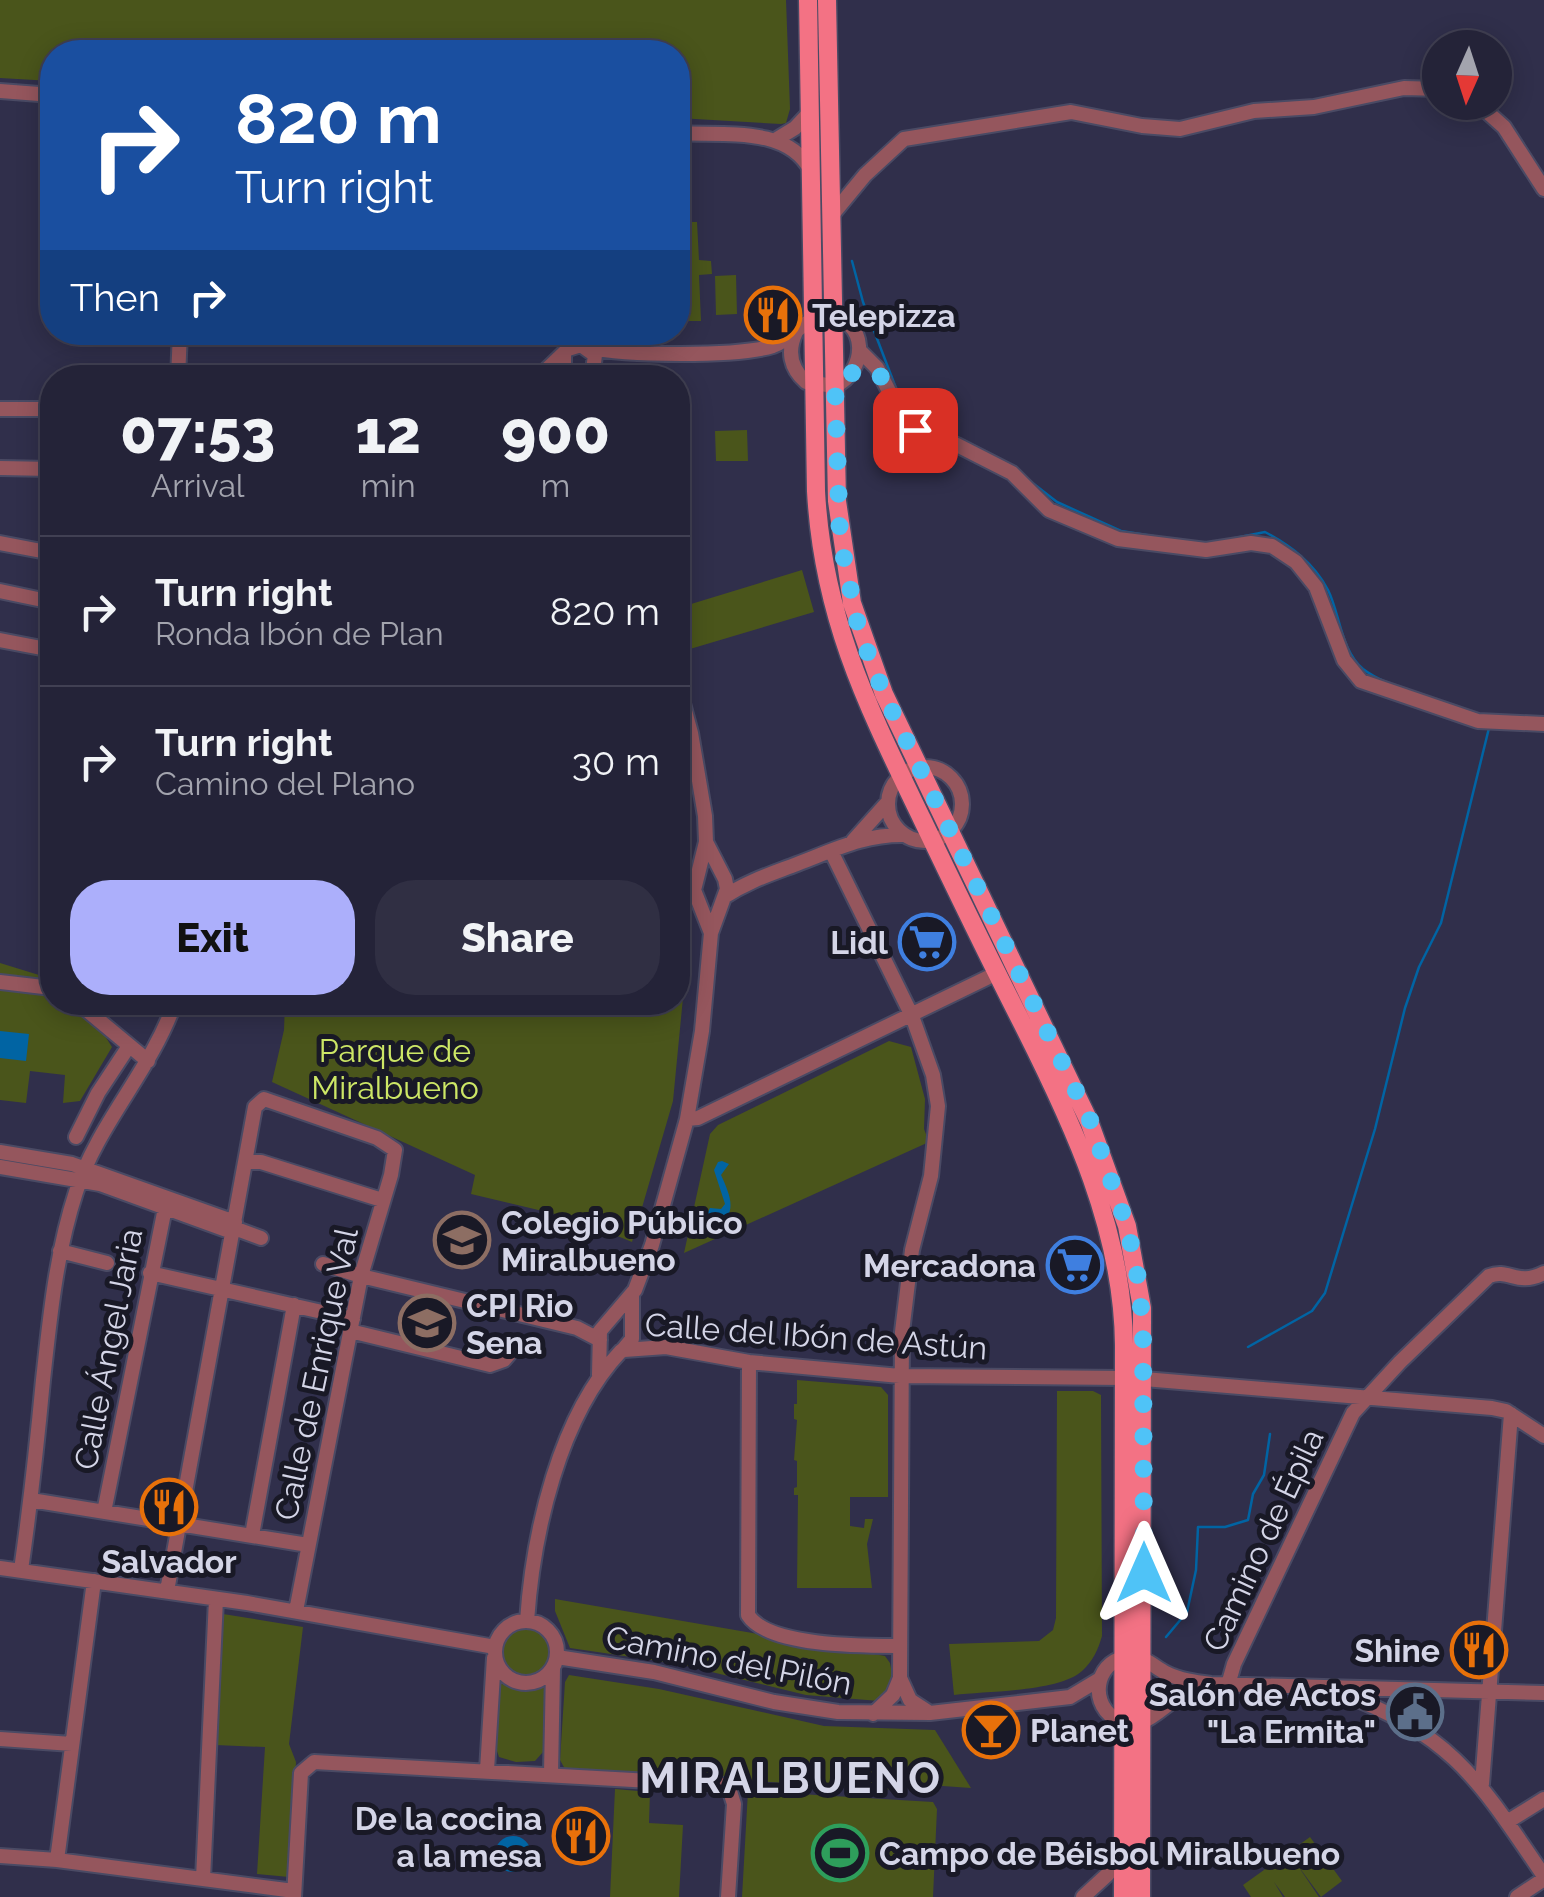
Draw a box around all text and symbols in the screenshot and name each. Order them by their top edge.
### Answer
north arrow [1422,30,1512,120]
map controls [1422,30,1512,120]
text: 820 m [235,77,442,159]
icon: right [70,80,200,210]
text: Turn right [235,161,433,214]
icon: right [180,270,235,325]
text: Then [70,275,160,320]
restaurant icon: Telepizza [743,285,803,345]
place label: Telepizza [812,297,956,334]
pin [873,388,958,473]
text: 07:53 [120,397,275,467]
text: 12 [355,397,421,467]
text: 900 [501,397,610,467]
icon: arrive [888,403,943,458]
text: Arrival [151,467,245,504]
text: min [361,467,416,504]
text: m [541,467,570,504]
text: Turn right [155,570,332,615]
icon: right [70,584,125,639]
text: 820 m [550,589,660,634]
text: Ronda Ibón de Plan [155,615,444,652]
text: Turn right [155,720,332,765]
icon: right [70,734,125,789]
text: 30 m [572,739,660,784]
text: Camino del Plano [155,765,415,802]
button: Exit [70,880,355,995]
button: Share [375,880,660,995]
supermarket icon: Lidl [897,912,957,972]
place label: Lidl [830,924,889,961]
park label: Parque de Miralbueno [311,1032,479,1106]
place label: Colegio Público Miralbueno [501,1204,743,1278]
school or university icon: Colegio Público Miralbueno [432,1210,492,1270]
street label: Calle de Enrique Val [267,1224,365,1523]
street label: Calle Ángel Jaria [66,1225,150,1473]
supermarket icon: Mercadona [1045,1235,1105,1295]
place label: Mercadona [863,1247,1036,1284]
place label: CPI Rio Sena [466,1287,573,1361]
school or university icon: CPI Rio Sena [397,1293,457,1353]
street label: Calle del Ibón de Astún [644,1306,988,1366]
street label: Camino de Épila [1195,1423,1331,1657]
restaurant icon: Salvador [139,1477,199,1537]
position arrow [1092,1521,1196,1625]
place label: Salvador [101,1543,237,1580]
street label: Camino del Pilón [603,1618,855,1702]
restaurant icon: Shine [1449,1620,1509,1680]
place label: Shine [1354,1632,1440,1669]
place label: Salón de Actos "La Ermita" [1149,1676,1376,1750]
public building icon: Salón de Actos "La Ermita" [1385,1682,1445,1742]
bar icon: Planet [961,1700,1021,1760]
place label: Planet [1030,1712,1129,1749]
district label: MIRALBUENO [639,1754,943,1803]
place label: De la cocina a la mesa [355,1800,542,1874]
restaurant icon: De la cocina a la mesa [551,1806,611,1866]
sports icon: Campo de Béisbol Miralbueno [810,1823,870,1883]
place label: Campo de Béisbol Miralbueno [879,1835,1340,1872]

